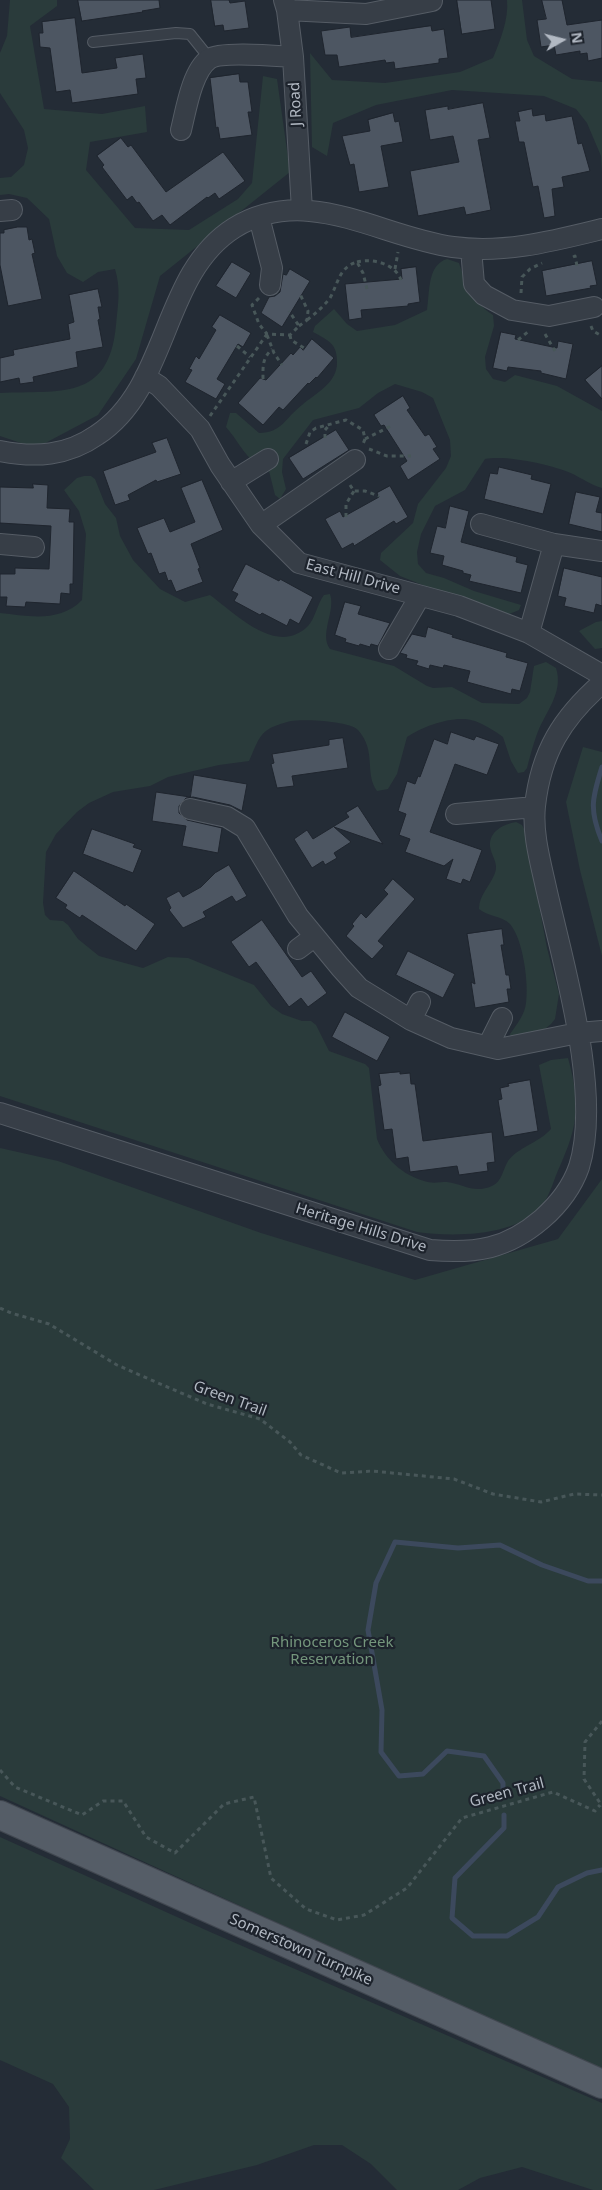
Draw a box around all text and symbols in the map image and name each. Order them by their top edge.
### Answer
north arrow [537,15,587,65]
text: N [567,31,588,45]
street label: J Road [286,82,306,126]
street label: East Hill Drive [304,556,402,598]
street label: Heritage Hills Drive [293,1200,429,1256]
street label: Green Trail [191,1377,269,1421]
park label: Rhinoceros Creek Reservation [271,1634,393,1669]
street label: Green Trail [468,1774,546,1812]
street label: Somerstown Turnpike [227,1910,375,1990]

